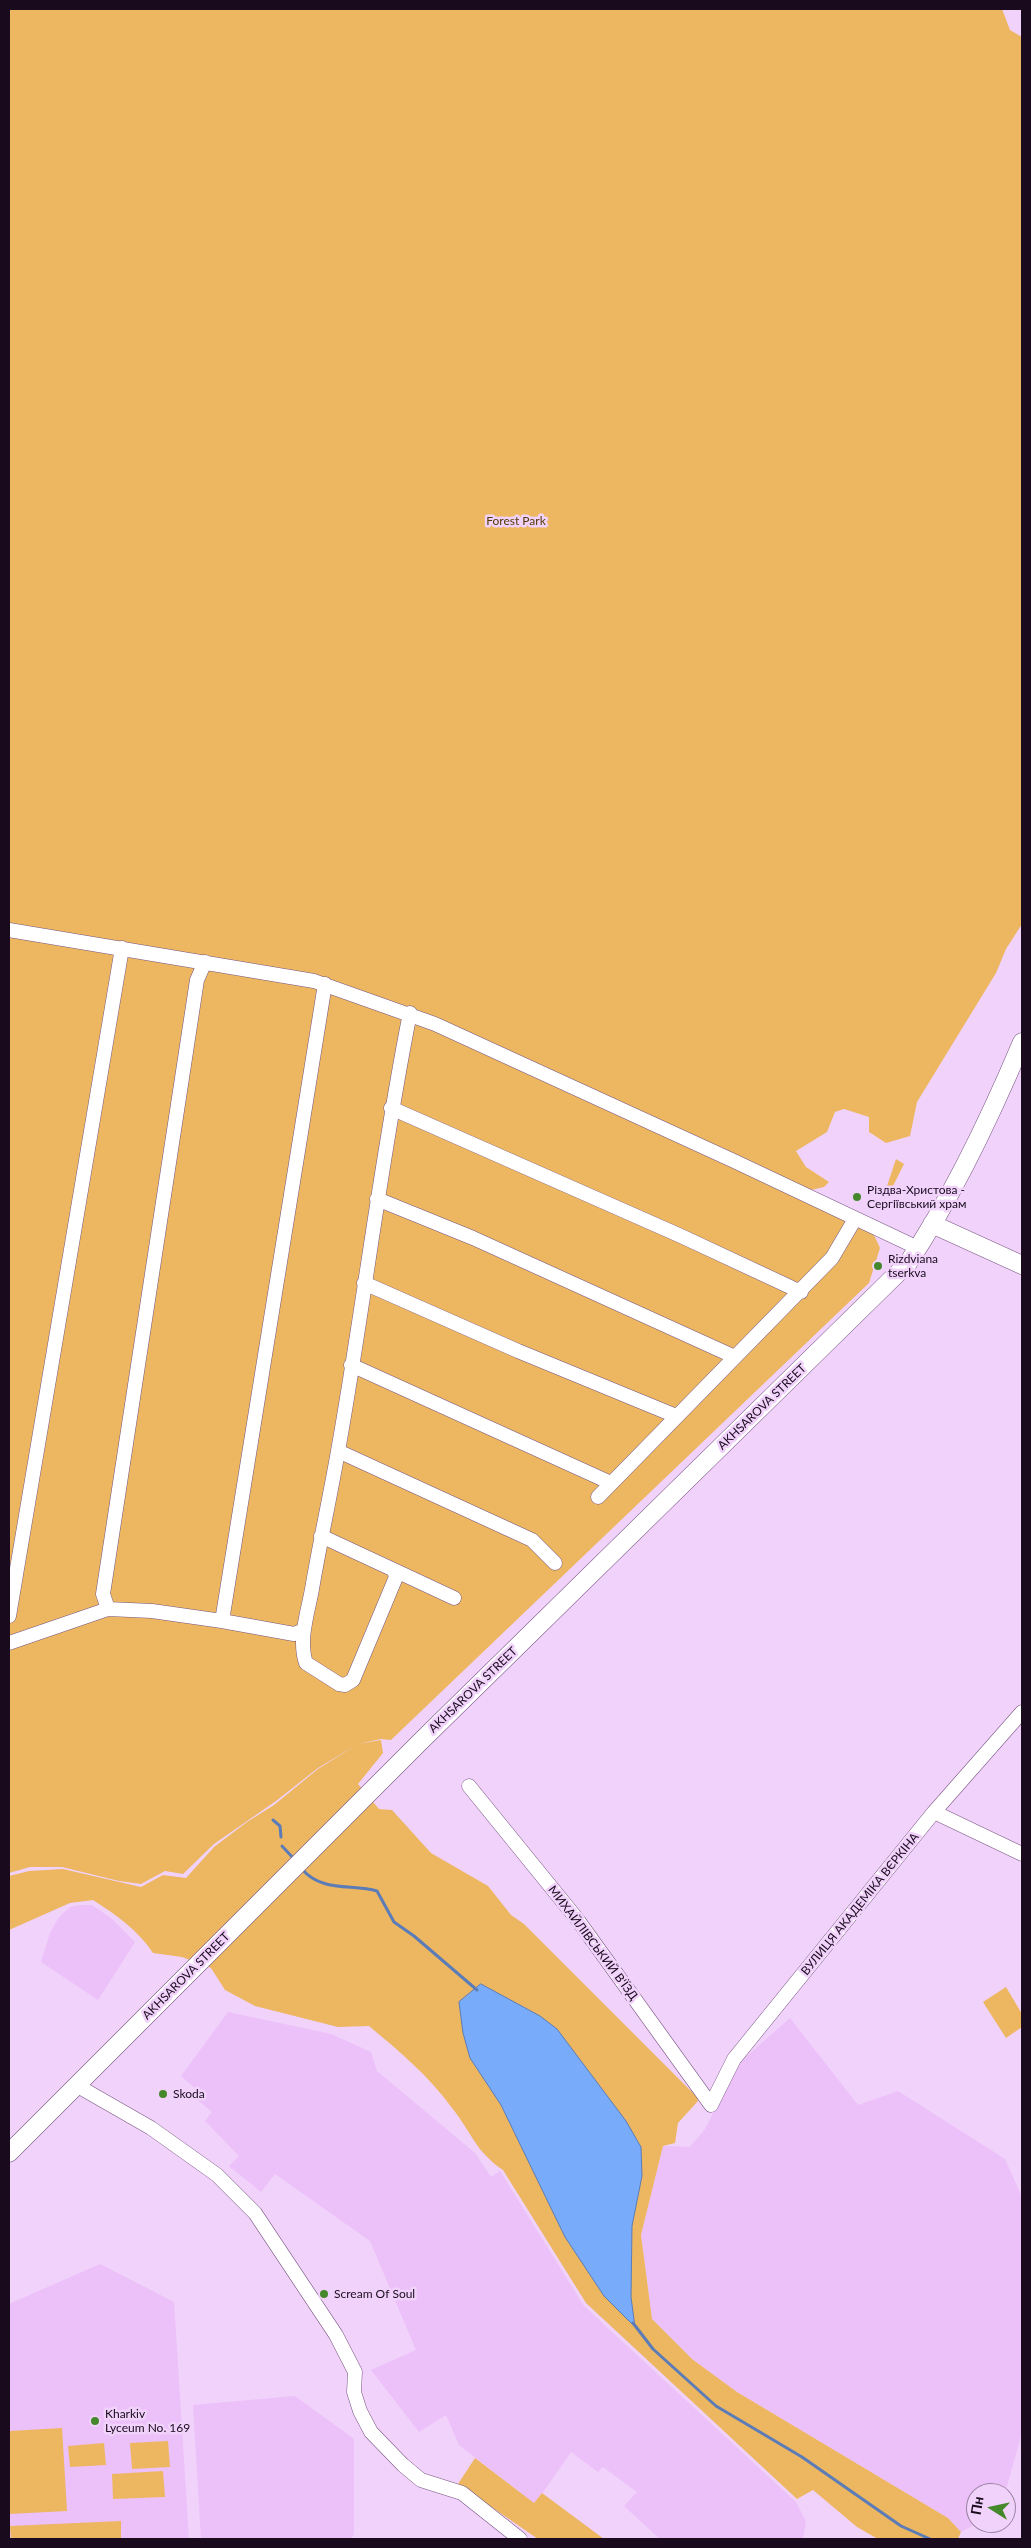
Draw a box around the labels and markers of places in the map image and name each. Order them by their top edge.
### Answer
place label: Різдва-Христова - Сергіївський храм [867,1183,966,1211]
marker: Різдва-Христова - Сергіївський храм [851,1191,863,1203]
place label: Rizdviana tserkva [888,1252,938,1280]
marker: Rizdviana tserkva [872,1260,884,1272]
place label: Skoda [173,2087,205,2101]
marker: Skoda [157,2088,169,2100]
place label: Scream Of Soul [334,2287,415,2301]
marker: Scream Of Soul [318,2288,330,2300]
place label: Kharkiv Lyceum No. 169 [105,2407,190,2435]
marker: Kharkiv Lyceum No. 169 [89,2415,101,2427]

